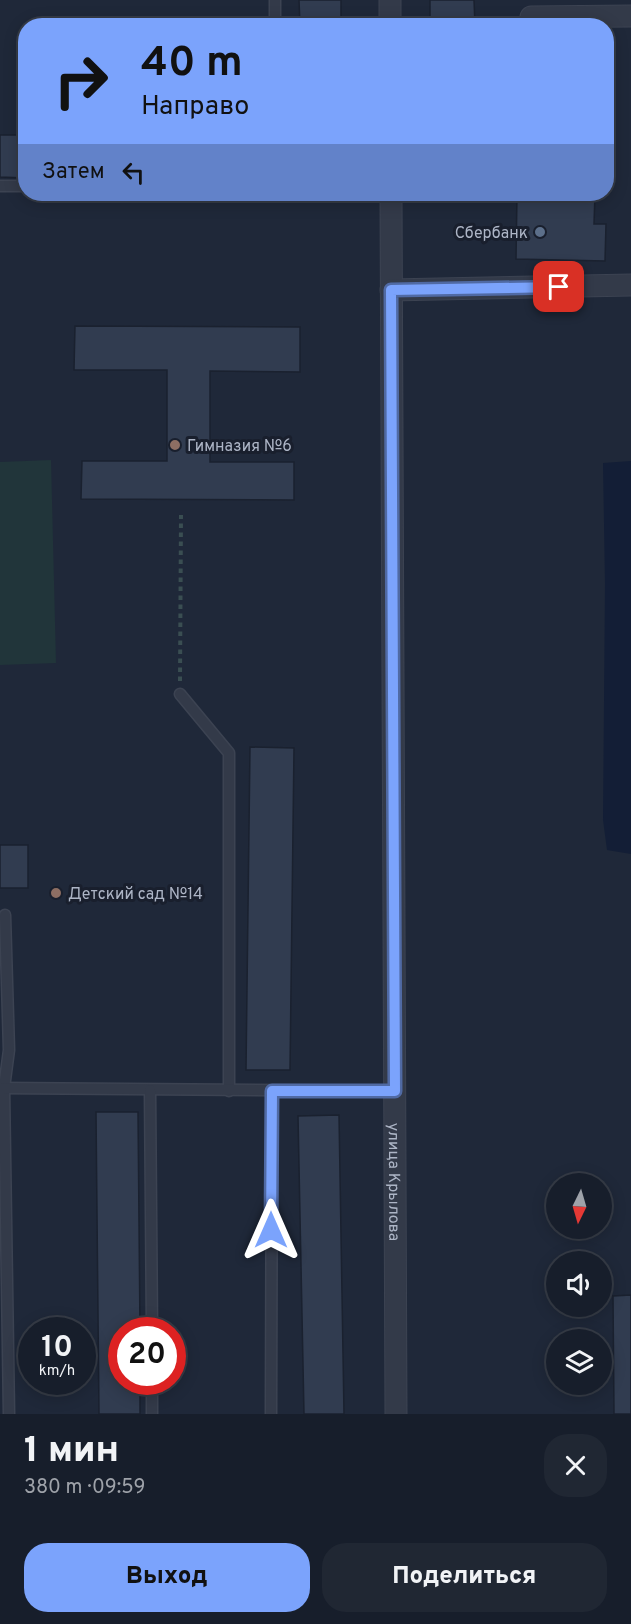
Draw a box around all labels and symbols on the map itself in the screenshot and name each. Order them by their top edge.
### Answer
place label: Сбербанк [455,224,528,244]
marker: Сбербанк [533,225,547,239]
pin [533,261,584,312]
place label: Гимназия №6 [187,437,292,457]
marker: Гимназия №6 [168,438,182,452]
place label: Детский сад №14 [68,885,203,905]
marker: Детский сад №14 [49,886,63,900]
street label: улица Крылова [383,1123,403,1241]
north arrow [546,1173,612,1239]
position arrow [239,1198,303,1262]
speed limit sign: 20 [108,1317,186,1395]

